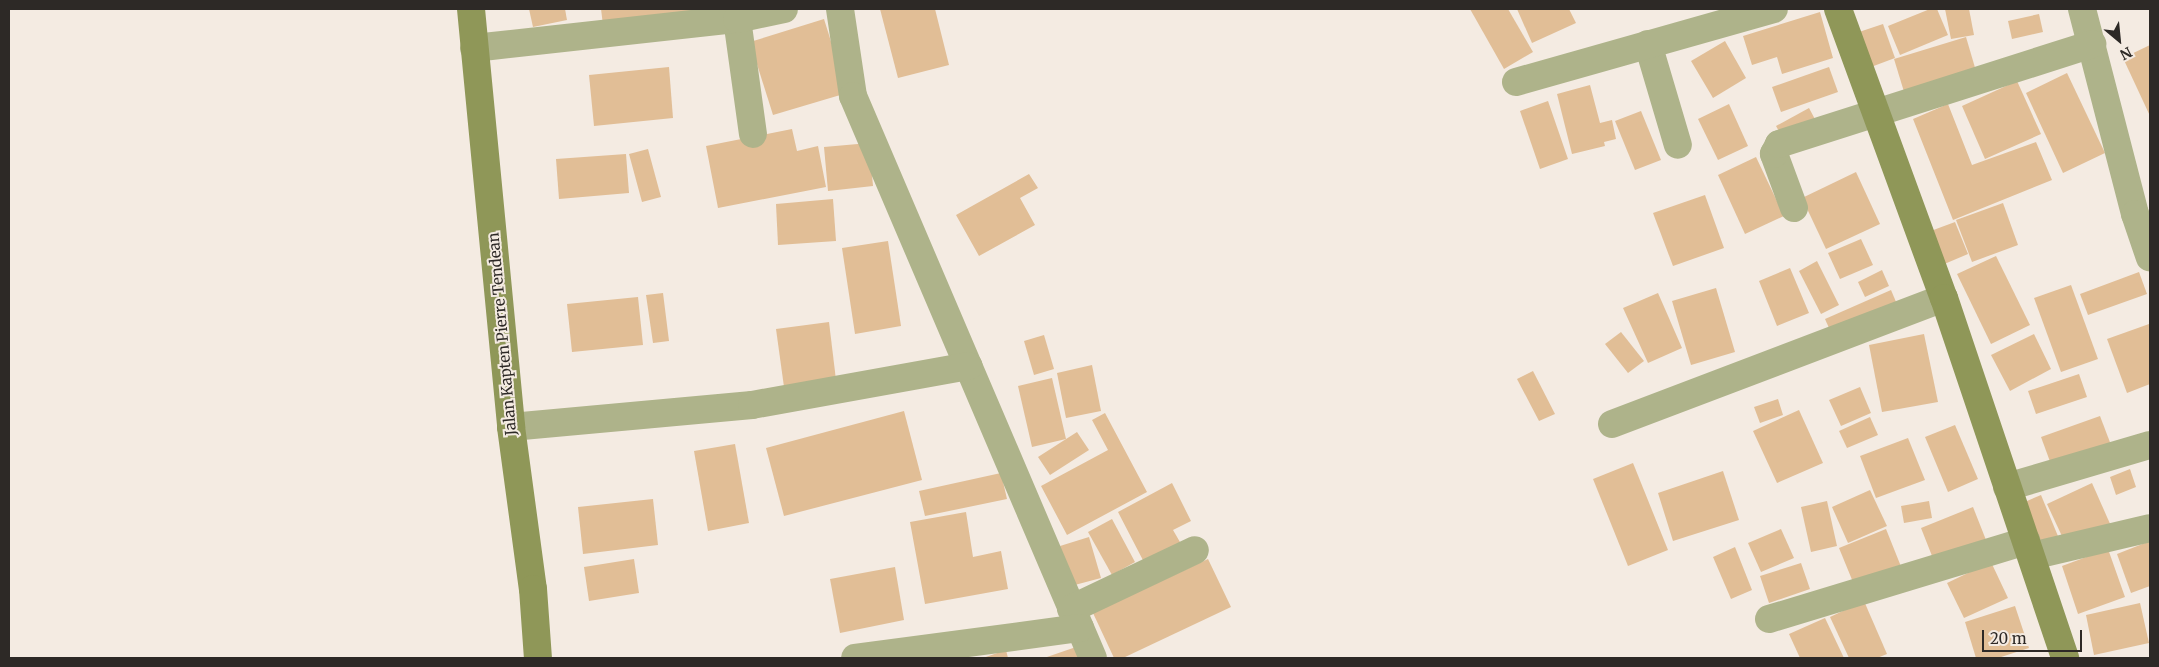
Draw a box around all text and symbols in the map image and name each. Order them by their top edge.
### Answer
north arrow [2094,15,2144,65]
text: N [2117,43,2135,64]
street label: Jalan Kapten Pierre Tendean [484,232,520,436]
scale bar [1984,620,2084,652]
text: 20 m [1990,629,2027,648]

